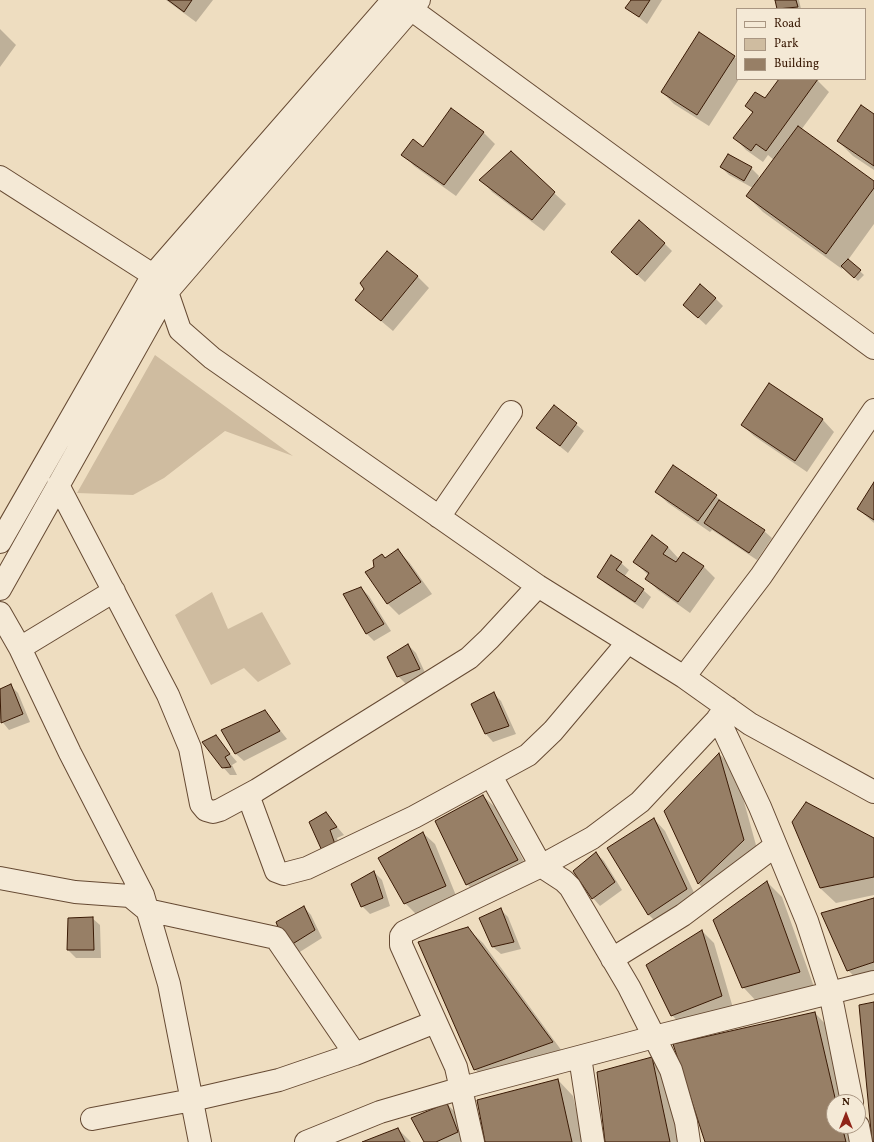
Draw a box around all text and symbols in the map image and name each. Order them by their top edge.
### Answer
legend [736,8,866,80]
text: Road [774,16,801,32]
text: Park [774,36,799,52]
text: Building [774,56,819,72]
north arrow [826,1094,866,1134]
text: N [842,1095,850,1110]

